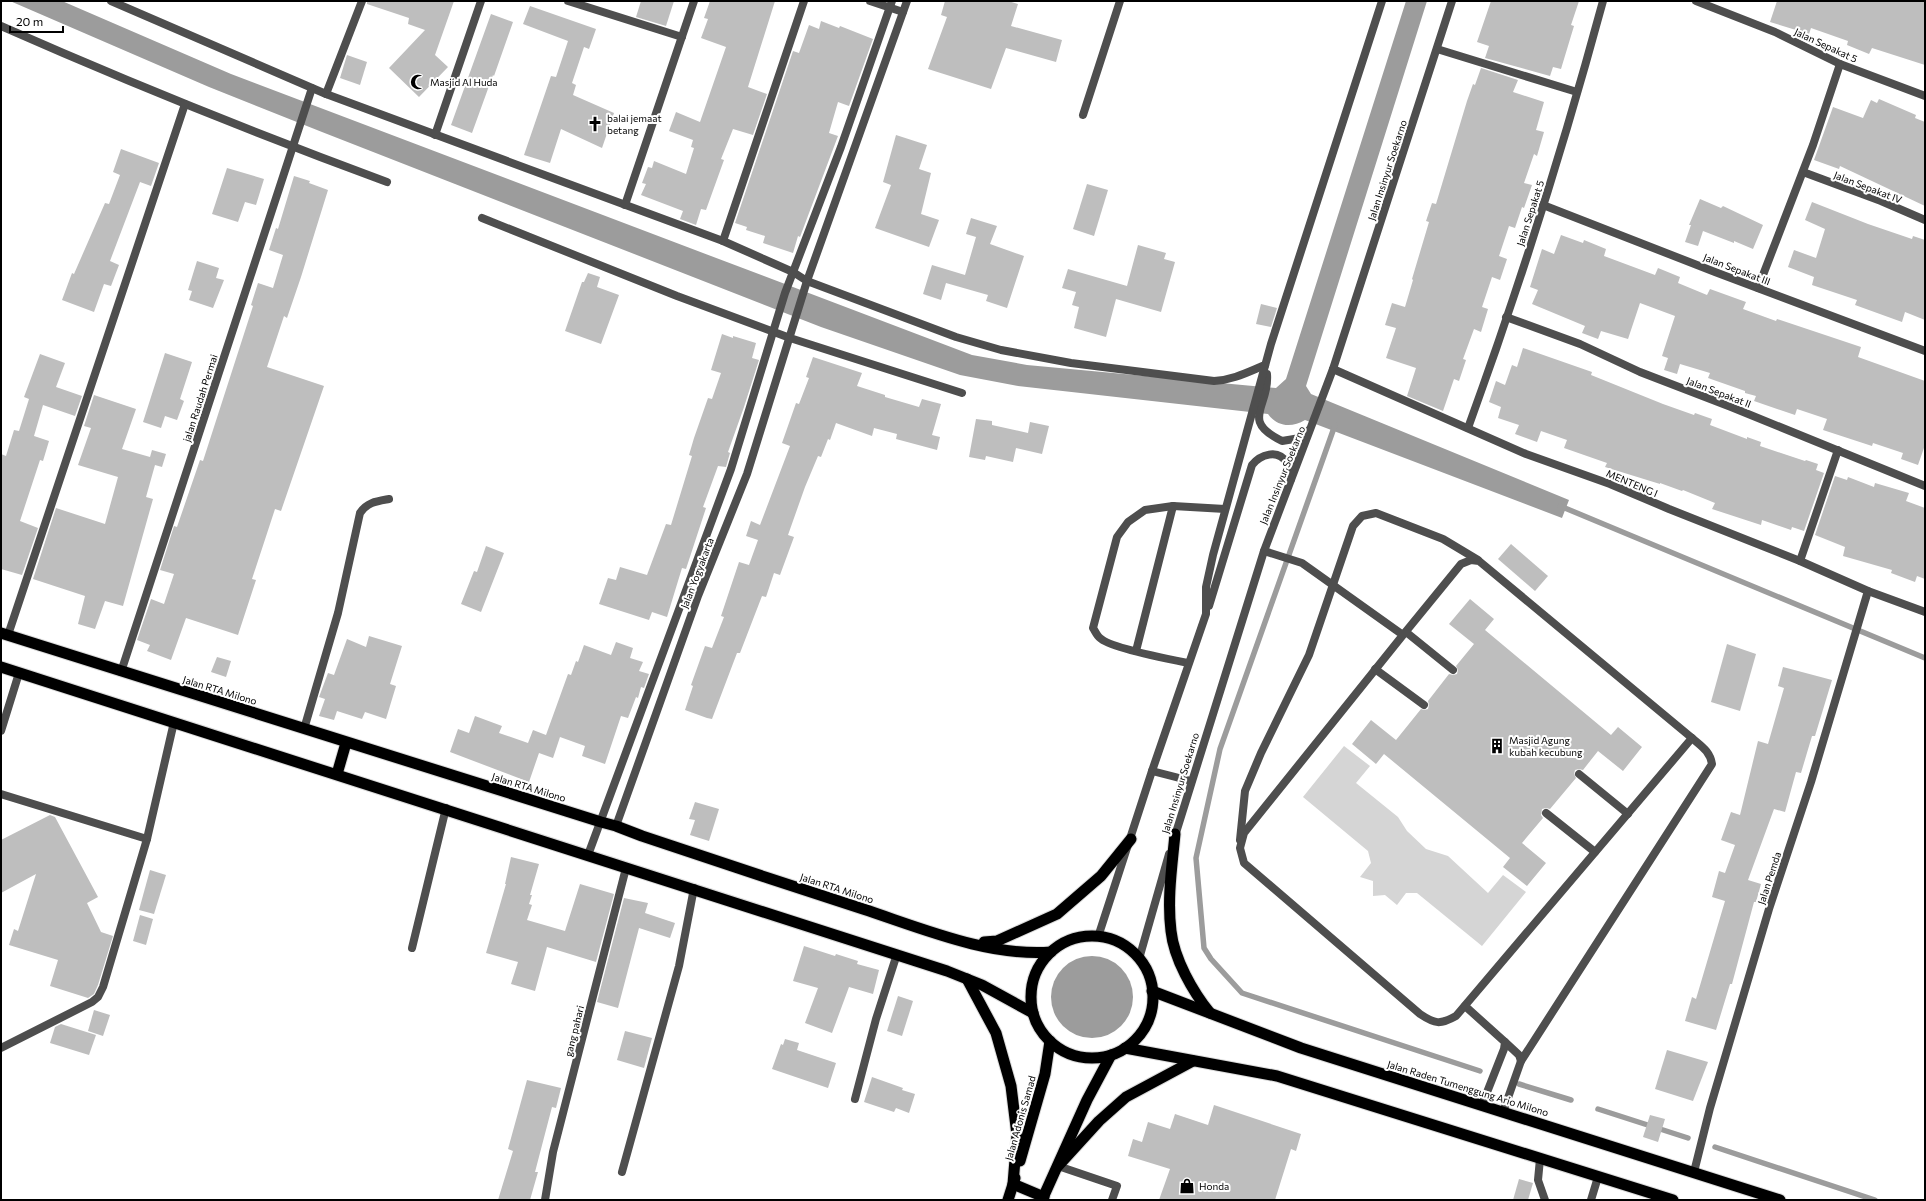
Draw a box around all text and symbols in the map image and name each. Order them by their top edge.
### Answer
scale bar [10,8,63,34]
text: 20 m [16,14,43,28]
street label: Jalan Sepakat 5 [1793,25,1860,65]
mosque icon: Masjid Al Huda [409,73,427,91]
place label: Masjid Al Huda [430,76,498,88]
place label: balai jemaat betang [607,112,662,136]
church icon: balai jemaat betang [586,115,604,133]
street label: Jalan Insinyur Soekarno [1365,118,1409,222]
street label: Jalan Sepakat IV [1832,168,1904,206]
street label: Jalan Sepakat 5 [1514,178,1546,247]
street label: Jalan Sepakat III [1702,251,1772,287]
street label: jalan Raudah Permai [180,353,220,443]
street label: Jalan Sepakat II [1685,374,1753,410]
street label: Jalan Insinyur Soekarno [1257,424,1307,526]
street label: MENTENG I [1604,467,1660,499]
street label: Jalan Yogyakarta [678,536,716,610]
street label: Jalan RTA Milono [182,673,258,707]
street label: Jalan Insinyur Soekarno [1159,731,1201,835]
place label: Masjid Agung kubah kecubung [1509,734,1583,758]
building icon: Masjid Agung kubah kecubung [1488,737,1506,755]
street label: Jalan RTA Milono [491,770,567,804]
street label: Jalan Pemda [1755,850,1783,906]
street label: Jalan RTA Milono [799,870,875,906]
street label: gang pahari [562,1004,586,1058]
street label: Jalan Raden Tumenggung Ario Milono [1386,1058,1550,1118]
street label: Jalan Adonis Samad [1002,1074,1038,1162]
shop icon: Honda [1178,1177,1196,1195]
place label: Honda [1199,1180,1229,1192]

